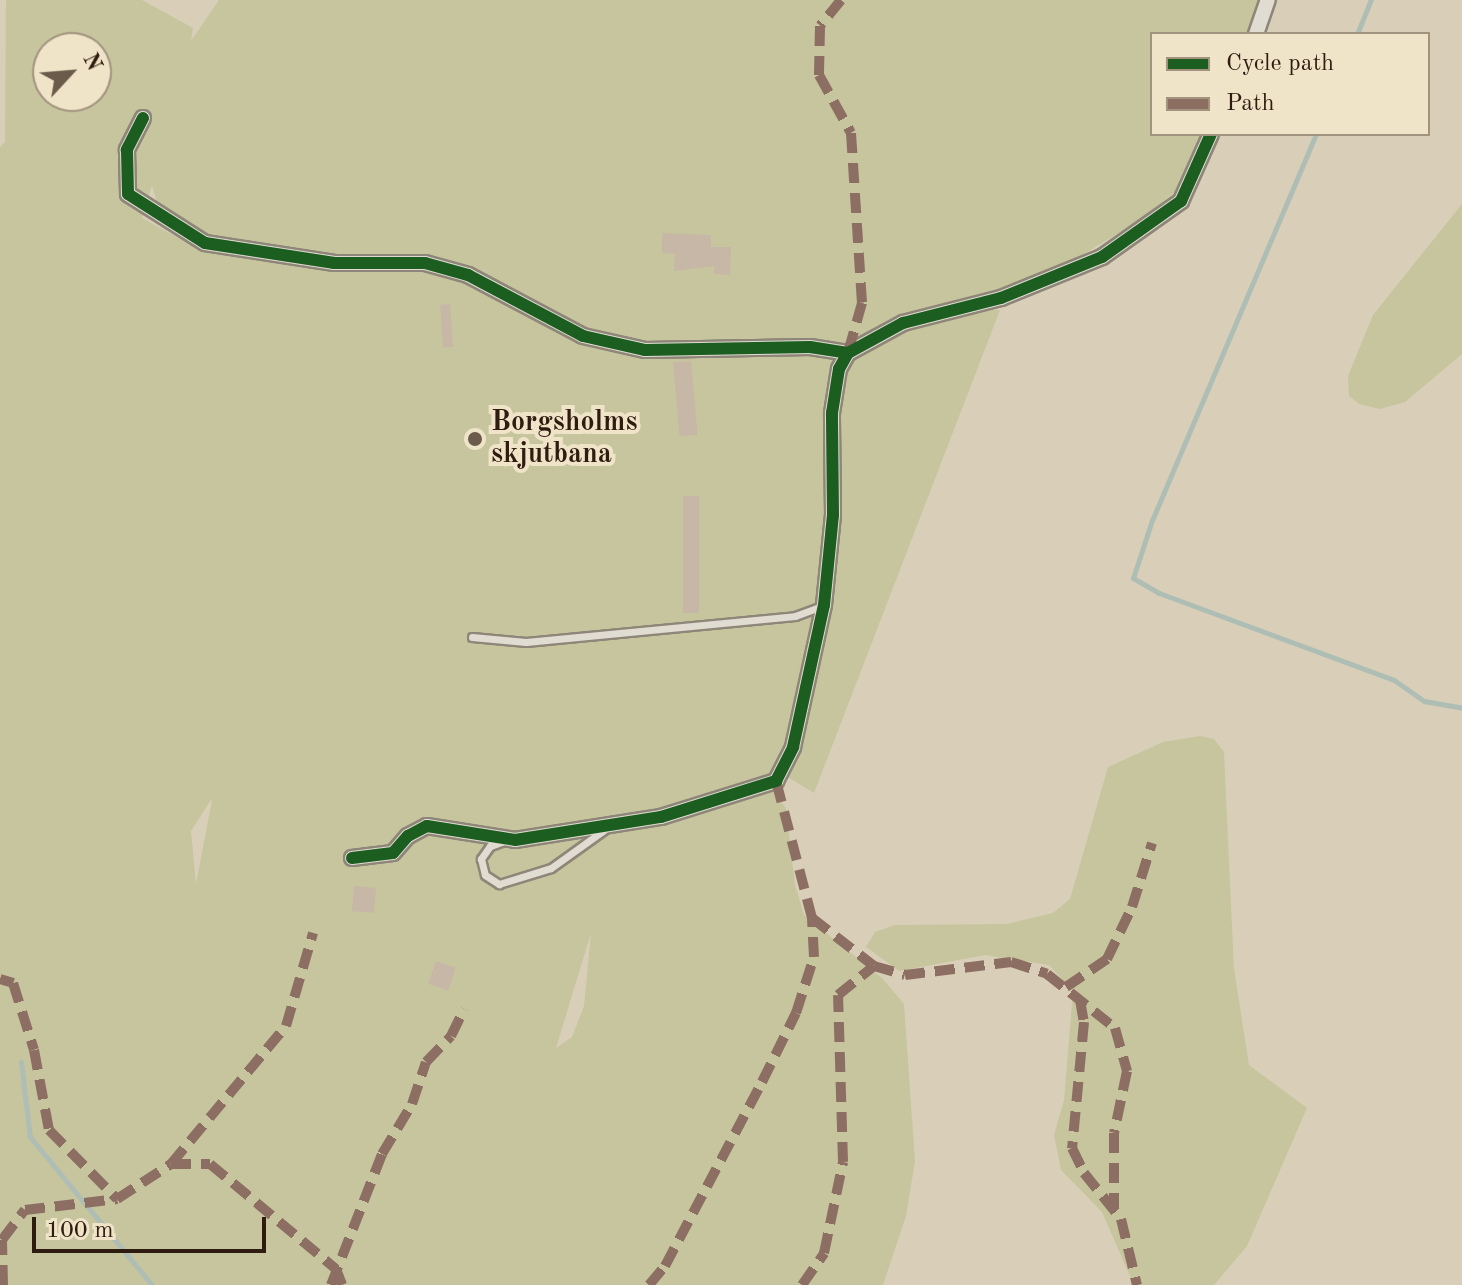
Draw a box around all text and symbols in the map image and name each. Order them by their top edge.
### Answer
north arrow [32,32,112,112]
legend [1150,32,1430,136]
text: N [78,50,105,75]
text: Cycle path [1226,52,1334,76]
text: Path [1226,92,1275,116]
place label: Borgsholms skjutbana [491,406,638,472]
marker: Borgsholms skjutbana [466,430,484,448]
scale bar [36,1201,270,1251]
text: 100 m [46,1219,114,1243]

